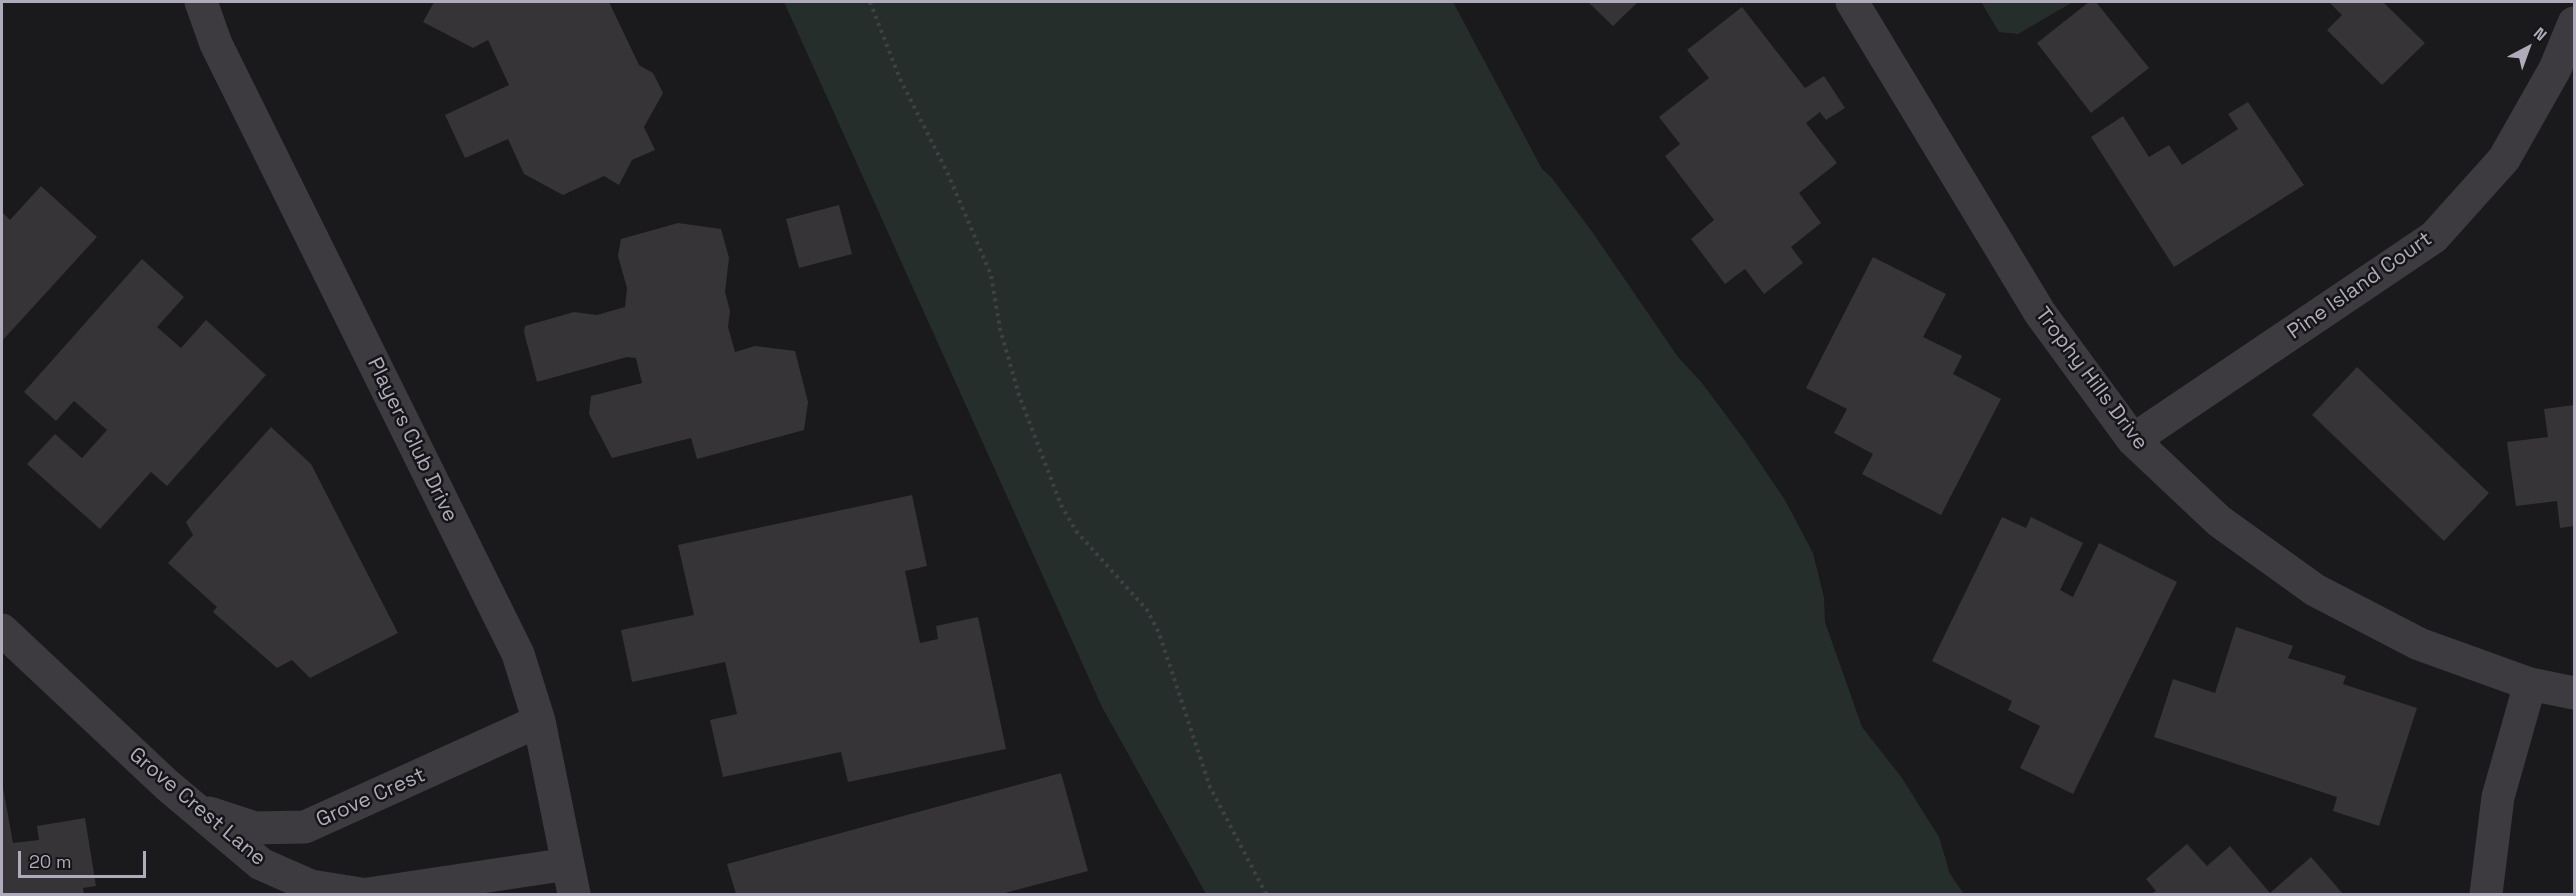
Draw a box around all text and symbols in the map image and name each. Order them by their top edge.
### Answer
north arrow [2498,18,2558,78]
text: N [2529,23,2551,45]
street label: Pine Island Court [2283,227,2437,345]
street label: Trophy Hills Drive [2029,303,2153,455]
street label: Players Club Drive [361,354,463,526]
street label: Grove Crest Lane [123,742,271,872]
street label: Grove Crest [313,763,429,833]
scale bar [21,839,148,877]
text: 20 m [29,850,72,873]

